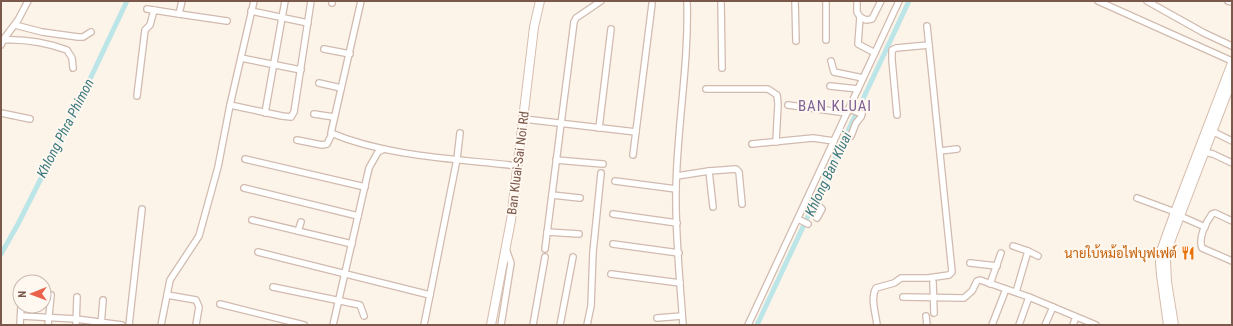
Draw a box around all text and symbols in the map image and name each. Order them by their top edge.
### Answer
water label: Khlong Phra Phimon [33,76,97,180]
district label: BAN KLUAI [798,97,872,115]
street label: Ban Kluai-Sai Noi Rd [504,110,532,216]
water label: Khlong Ban Kluai [802,129,855,219]
place label: นายใบ้หม้อไฟบุฟเฟต์ [1064,244,1177,263]
restaurant icon: นายใบ้หม้อไฟบุฟเฟต์ [1180,245,1196,261]
north arrow [12,274,52,314]
text: N [16,290,29,298]

